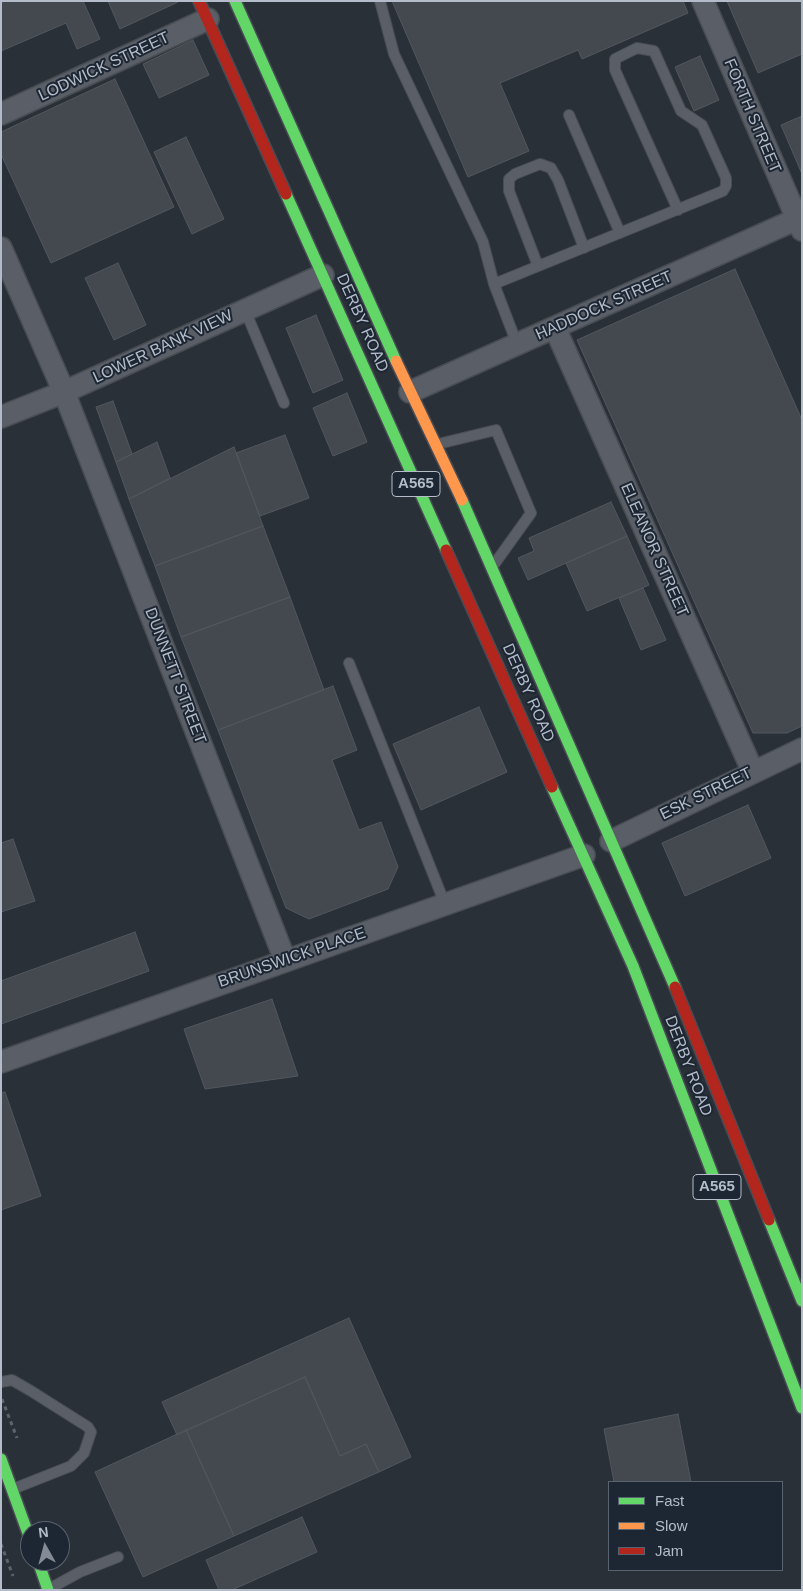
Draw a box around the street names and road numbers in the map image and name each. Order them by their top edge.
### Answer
street label: LODWICK STREET [35,28,173,106]
street label: FORTH STREET [719,56,785,176]
street label: HADDOCK STREET [533,267,675,345]
street label: DERBY ROAD [332,271,392,375]
street label: LOWER BANK VIEW [90,306,236,388]
road number: A565 [392,472,440,496]
street label: ELEANOR STREET [616,480,692,620]
street label: DUNNETT STREET [140,605,210,747]
street label: DERBY ROAD [498,641,558,745]
street label: ESK STREET [657,764,755,824]
street label: BRUNSWICK PLACE [216,924,368,992]
street label: DERBY ROAD [660,1013,716,1119]
road number: A565 [693,1174,741,1200]

